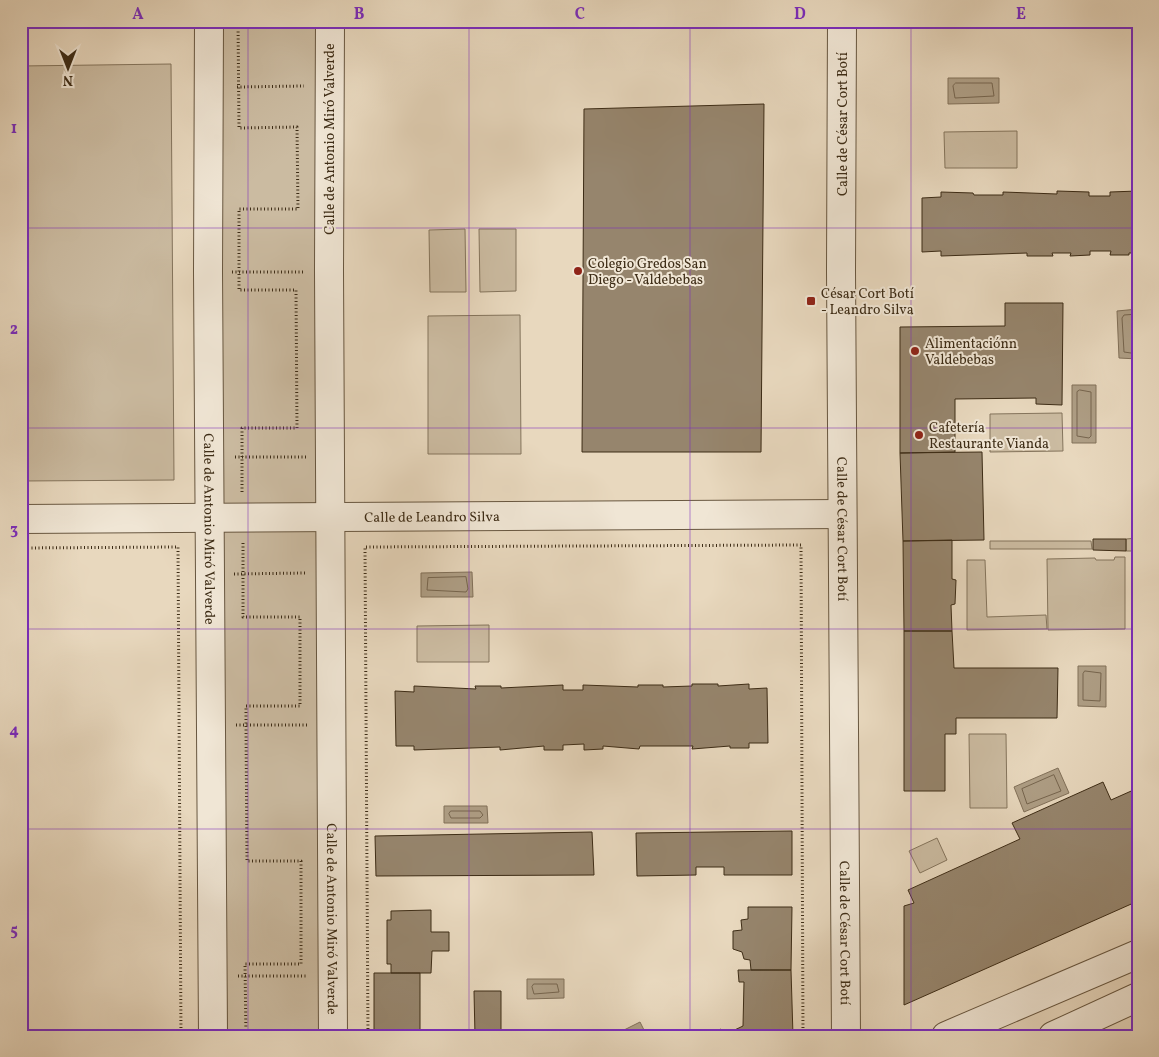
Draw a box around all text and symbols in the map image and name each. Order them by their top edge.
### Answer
text: A [132,4,144,26]
text: B [354,4,365,26]
text: C [575,4,585,26]
text: D [794,4,806,26]
text: E [1016,4,1026,26]
north arrow [42,42,92,92]
street label: Calle de Antonio Miró Valverde [321,43,340,235]
street label: Calle de César Cort Botí [834,51,853,196]
text: N [63,70,73,89]
text: 1 [11,118,17,140]
place label: Colegio Gredos San Diego - Valdebebas [588,255,707,290]
marker: Colegio Gredos San Diego - Valdebebas [572,265,584,277]
place label: César Cort Botí - Leandro Silva [821,285,915,320]
marker: César Cort Botí - Leandro Silva [805,295,817,307]
text: 2 [10,319,18,341]
place label: Alimentaciónn Valdebebas [925,335,1017,370]
marker: Alimentaciónn Valdebebas [909,345,921,357]
place label: Cafetería Restaurante Vianda [929,419,1049,454]
marker: Cafetería Restaurante Vianda [913,429,925,441]
street label: Calle de Antonio Miró Valverde [198,433,218,625]
street label: Calle de César Cort Botí [831,457,851,602]
street label: Calle de Leandro Silva [364,508,500,528]
text: 3 [10,519,18,541]
text: 4 [9,720,19,742]
street label: Calle de Antonio Miró Valverde [321,823,341,1015]
street label: Calle de César Cort Botí [834,861,854,1006]
text: 5 [10,920,18,942]

